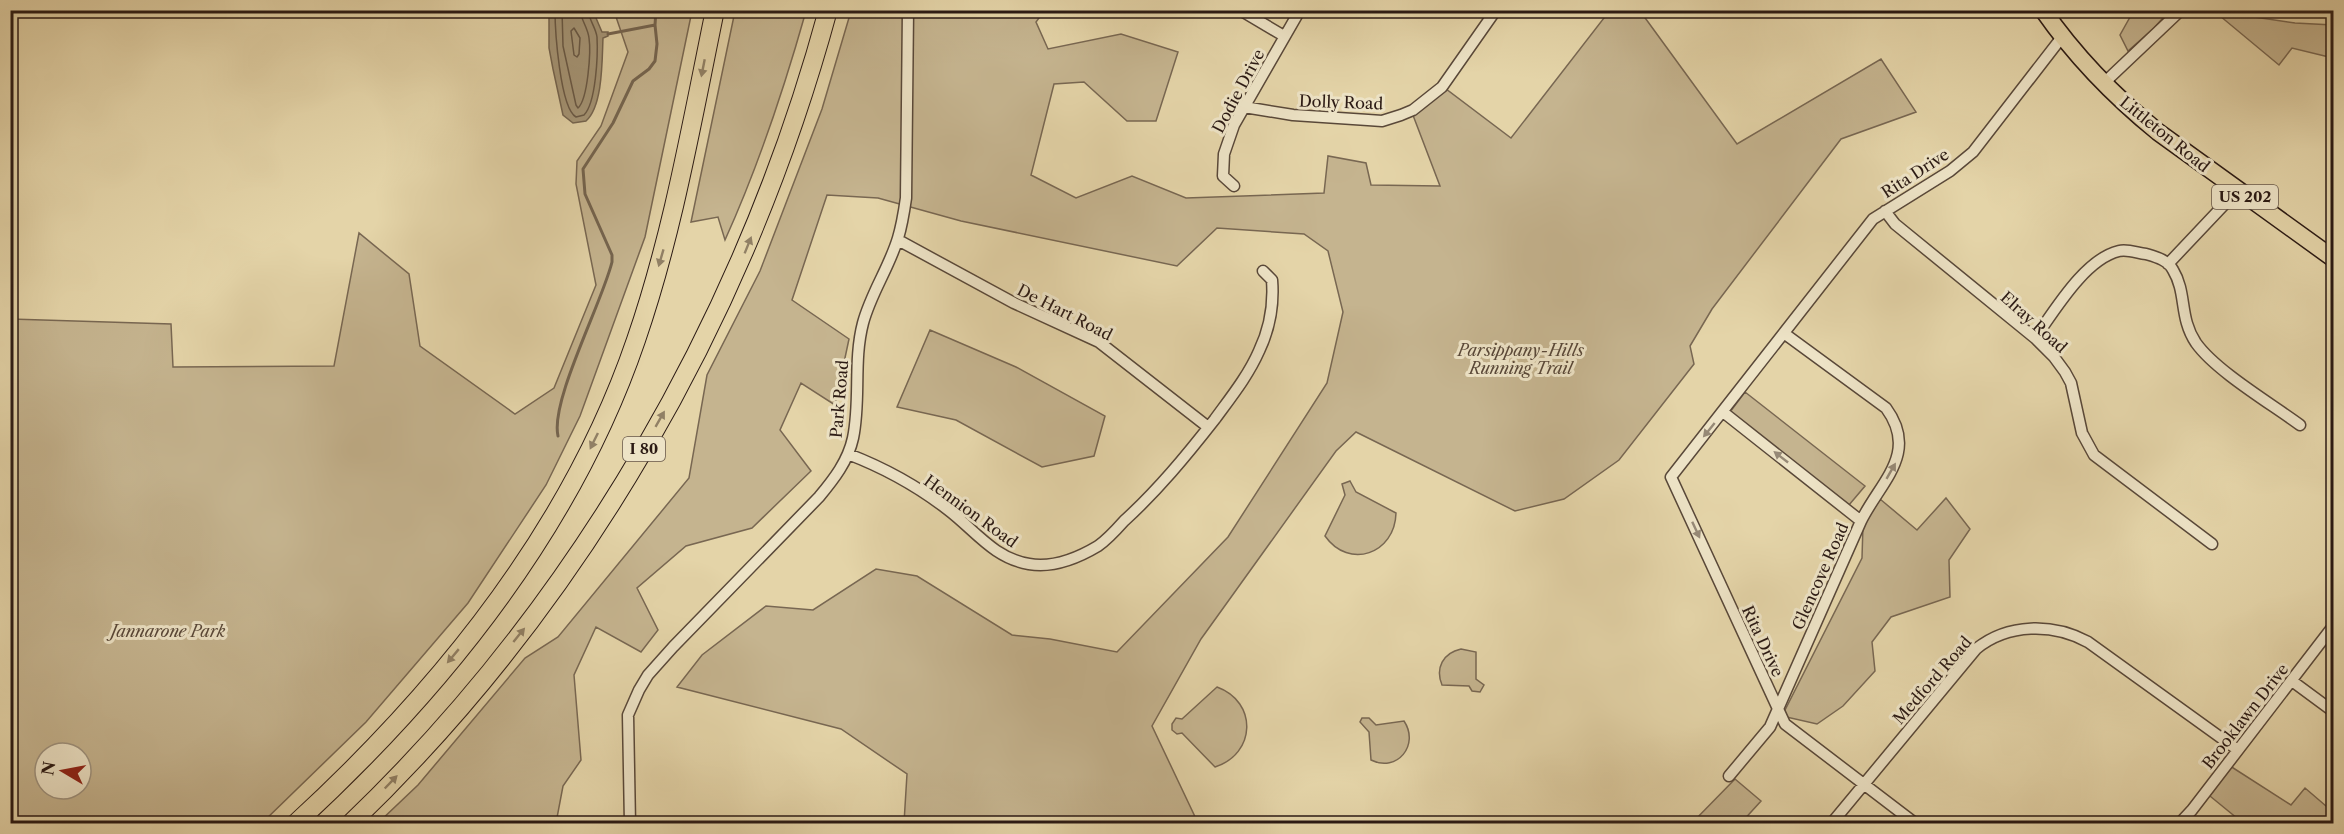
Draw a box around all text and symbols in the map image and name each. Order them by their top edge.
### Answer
street label: Dodie Drive [1208,46,1268,136]
one-way arrow [698,59,707,78]
street label: Dolly Road [1298,91,1384,113]
street label: Littleton Road [2116,92,2214,176]
street label: Rita Drive [1878,144,1952,202]
road number: US 202 [2212,185,2278,209]
one-way arrow [744,236,753,254]
one-way arrow [656,249,665,267]
street label: De Hart Road [1014,279,1116,345]
street label: Elray Road [1997,287,2072,357]
park label: Parsippany-Hills Running Trail [1456,340,1584,378]
street label: Park Road [826,359,852,439]
one-way arrow [655,411,666,427]
one-way arrow [1702,422,1715,438]
one-way arrow [589,432,598,449]
road number: I 80 [623,437,665,461]
one-way arrow [1773,451,1789,464]
one-way arrow [1885,463,1896,479]
street label: Hennion Road [920,470,1022,552]
street label: Glencove Road [1787,519,1853,633]
one-way arrow [1691,522,1700,539]
street label: Rita Drive [1738,602,1788,680]
park label: Jannarone Park [106,621,226,641]
one-way arrow [513,627,526,643]
street label: Medford Road [1888,632,1976,728]
one-way arrow [447,648,460,663]
street label: Brooklawn Drive [2198,659,2292,773]
north arrow [33,741,93,801]
text: N [37,760,59,777]
one-way arrow [384,775,398,789]

